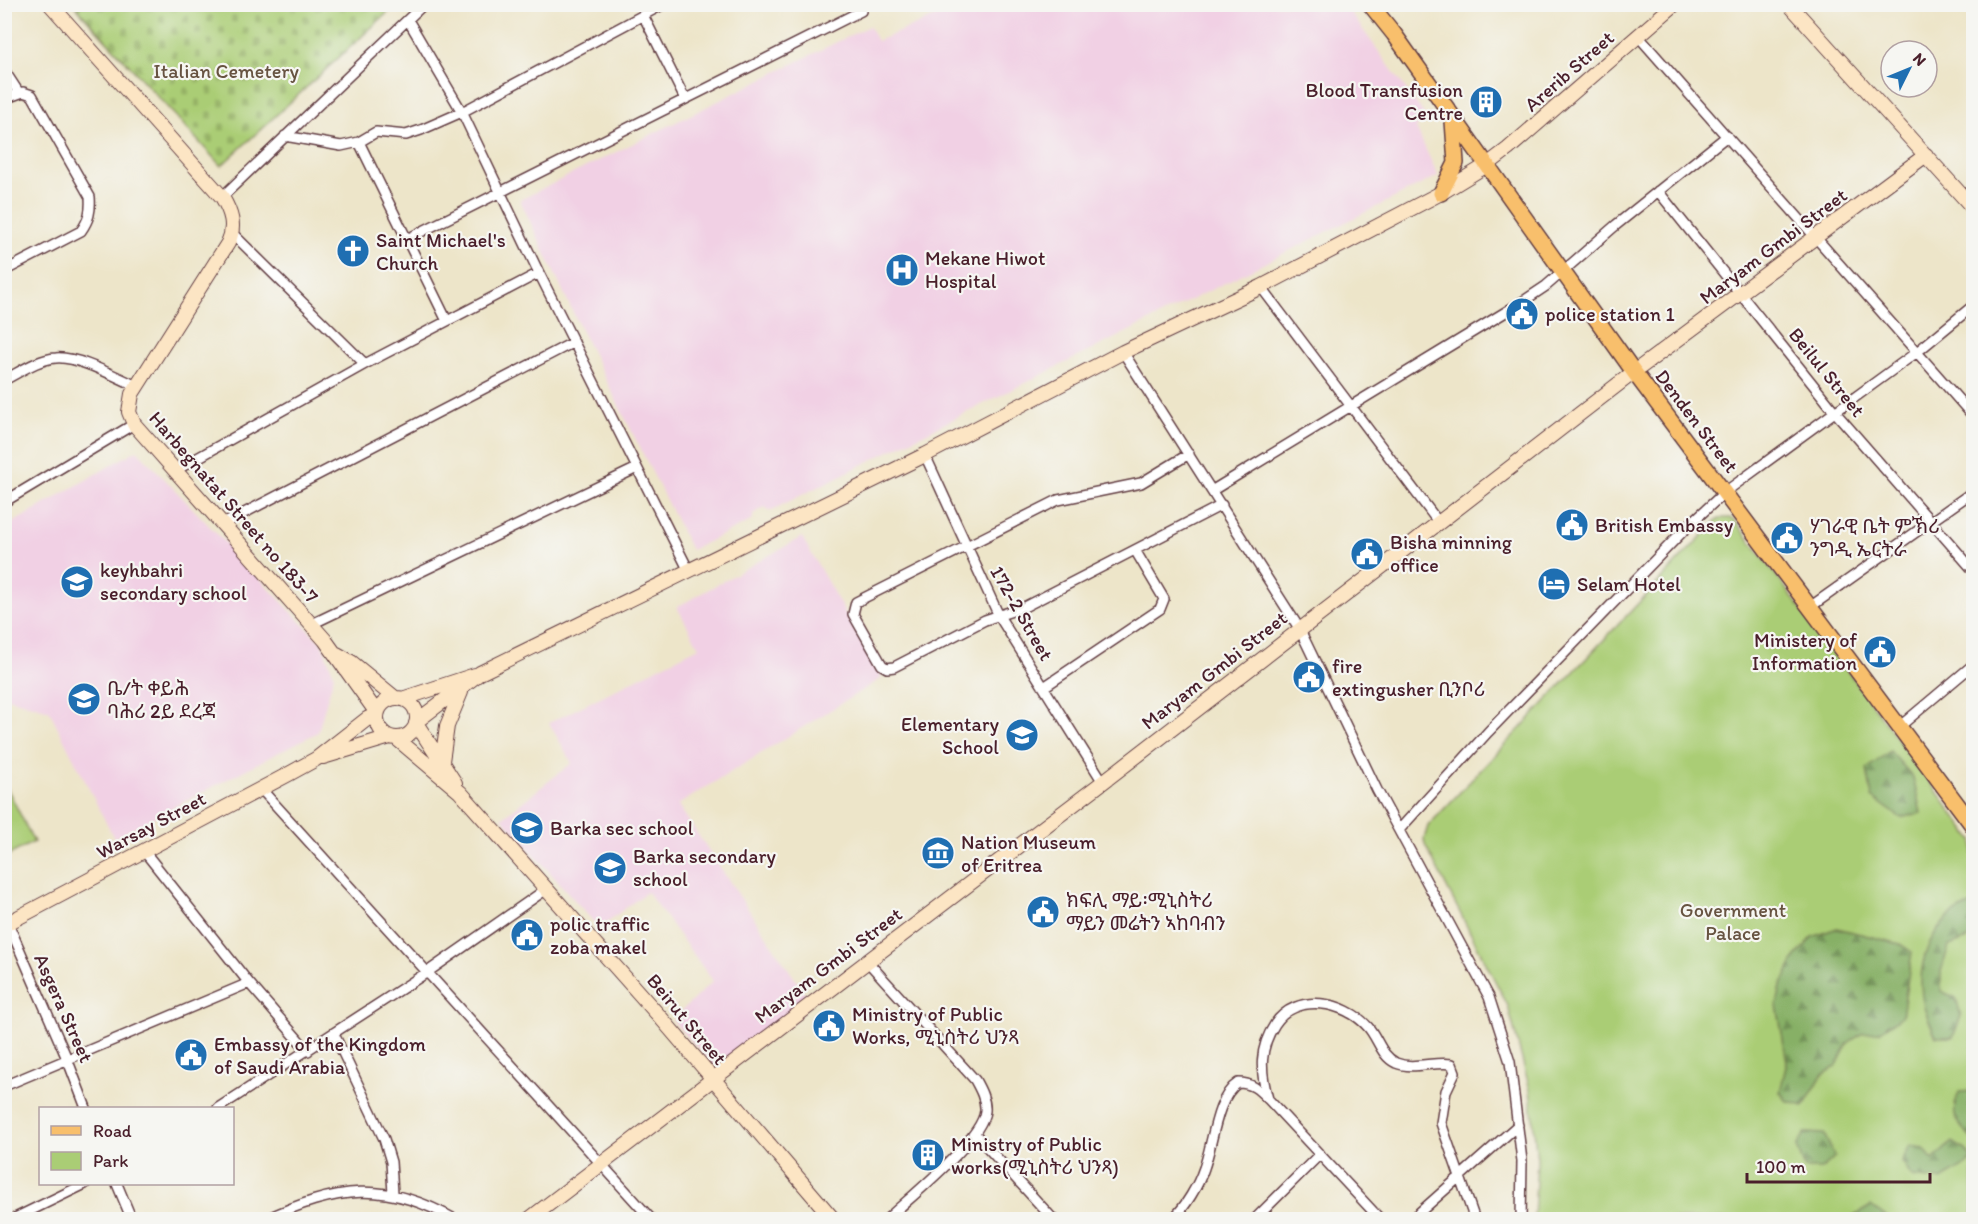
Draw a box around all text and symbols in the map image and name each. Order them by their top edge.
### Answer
street label: Arerib Street [1519,26,1619,116]
north arrow [1879,39,1939,99]
text: N [1909,49,1930,70]
park label: Italian Cemetery [153,59,299,83]
place label: Blood Transfusion Centre [1306,78,1463,125]
building icon: Blood Transfusion Centre [1468,84,1504,120]
street label: Maryam Gmbi Street [1695,182,1852,309]
place label: Saint Michael's Church [376,228,506,275]
church icon: Saint Michael's Church [335,233,371,269]
place label: Mekane Hiwot Hospital [925,246,1046,293]
hospital icon: Mekane Hiwot Hospital [884,252,920,288]
public building icon: police station 1 [1504,296,1540,332]
place label: police station 1 [1545,302,1675,326]
street label: Beilul Street [1784,323,1871,422]
street label: Denden Street [1650,365,1744,477]
street label: Harbegnatat Street no 183-7 [144,406,324,608]
public building icon: British Embassy [1554,507,1590,543]
place label: British Embassy [1595,513,1734,537]
place label: ሃገራዊ ቤት ምኽሪ ንግዲ ኤርትራ [1810,514,1940,561]
public building icon: ሃገራዊ ቤት ምኽሪ ንግዲ ኤርትራ [1769,520,1805,556]
place label: Bisha minning office [1390,530,1513,577]
public building icon: Bisha minning office [1349,536,1385,572]
place label: keyhbahri secondary school [100,558,247,605]
street label: 172-2 Street [985,561,1059,665]
school or university icon: keyhbahri secondary school [59,564,95,600]
hotel icon: Selam Hotel [1536,566,1572,602]
place label: Selam Hotel [1577,572,1681,596]
street label: Maryam Gmbi Street [1136,605,1292,734]
place label: Ministery of Information [1752,628,1857,675]
public building icon: Ministery of Information [1862,634,1898,670]
place label: fire extingusher ቢንቦሪ [1332,654,1485,701]
public building icon: fire extingusher ቢንቦሪ [1291,659,1327,695]
place label: ቤ/ት ቀይሕ ባሕሪ 2ይ ደረጃ [107,676,216,723]
school or university icon: ቤ/ት ቀይሕ ባሕሪ 2ይ ደረጃ [66,681,102,717]
place label: Elementary School [901,712,1000,759]
school or university icon: Elementary School [1004,717,1040,753]
street label: Warsay Street [92,786,210,864]
school or university icon: Barka sec school [509,810,545,846]
place label: Barka sec school [550,816,694,840]
place label: Nation Museum of Eritrea [961,830,1096,877]
museum icon: Nation Museum of Eritrea [920,835,956,871]
place label: Barka secondary school [633,844,776,891]
school or university icon: Barka secondary school [592,850,628,886]
place label: ክፍሊ ማይ፡ሚኒስትሪ ማይን መሬትን ኣከባብን [1066,888,1226,935]
public building icon: ክፍሊ ማይ፡ሚኒስትሪ ማይን መሬትን ኣከባብን [1025,894,1061,930]
park label: Government Palace [1680,898,1786,945]
street label: Maryam Gmbi Street [750,901,907,1028]
place label: polic traffic zoba makel [550,912,650,959]
public building icon: polic traffic zoba makel [509,917,545,953]
street label: Asgera Street [29,950,99,1066]
street label: Beirut Street [642,968,732,1070]
place label: Ministry of Public Works, ሚኒስትሪ ህንጻ [852,1002,1019,1049]
public building icon: Ministry of Public Works, ሚኒስትሪ ህንጻ [811,1008,847,1044]
place label: Embassy of the Kingdom of Saudi Arabia [214,1032,426,1079]
public building icon: Embassy of the Kingdom of Saudi Arabia [173,1037,209,1073]
legend [39,1107,234,1185]
text: Road [93,1120,132,1142]
place label: Ministry of Public works(ሚኒስትሪ ህንጻ) [951,1132,1119,1179]
building icon: Ministry of Public works(ሚኒስትሪ ህንጻ) [910,1137,946,1173]
scale bar [1747,1146,1930,1184]
text: Park [93,1150,128,1172]
text: 100 m [1756,1156,1806,1178]

